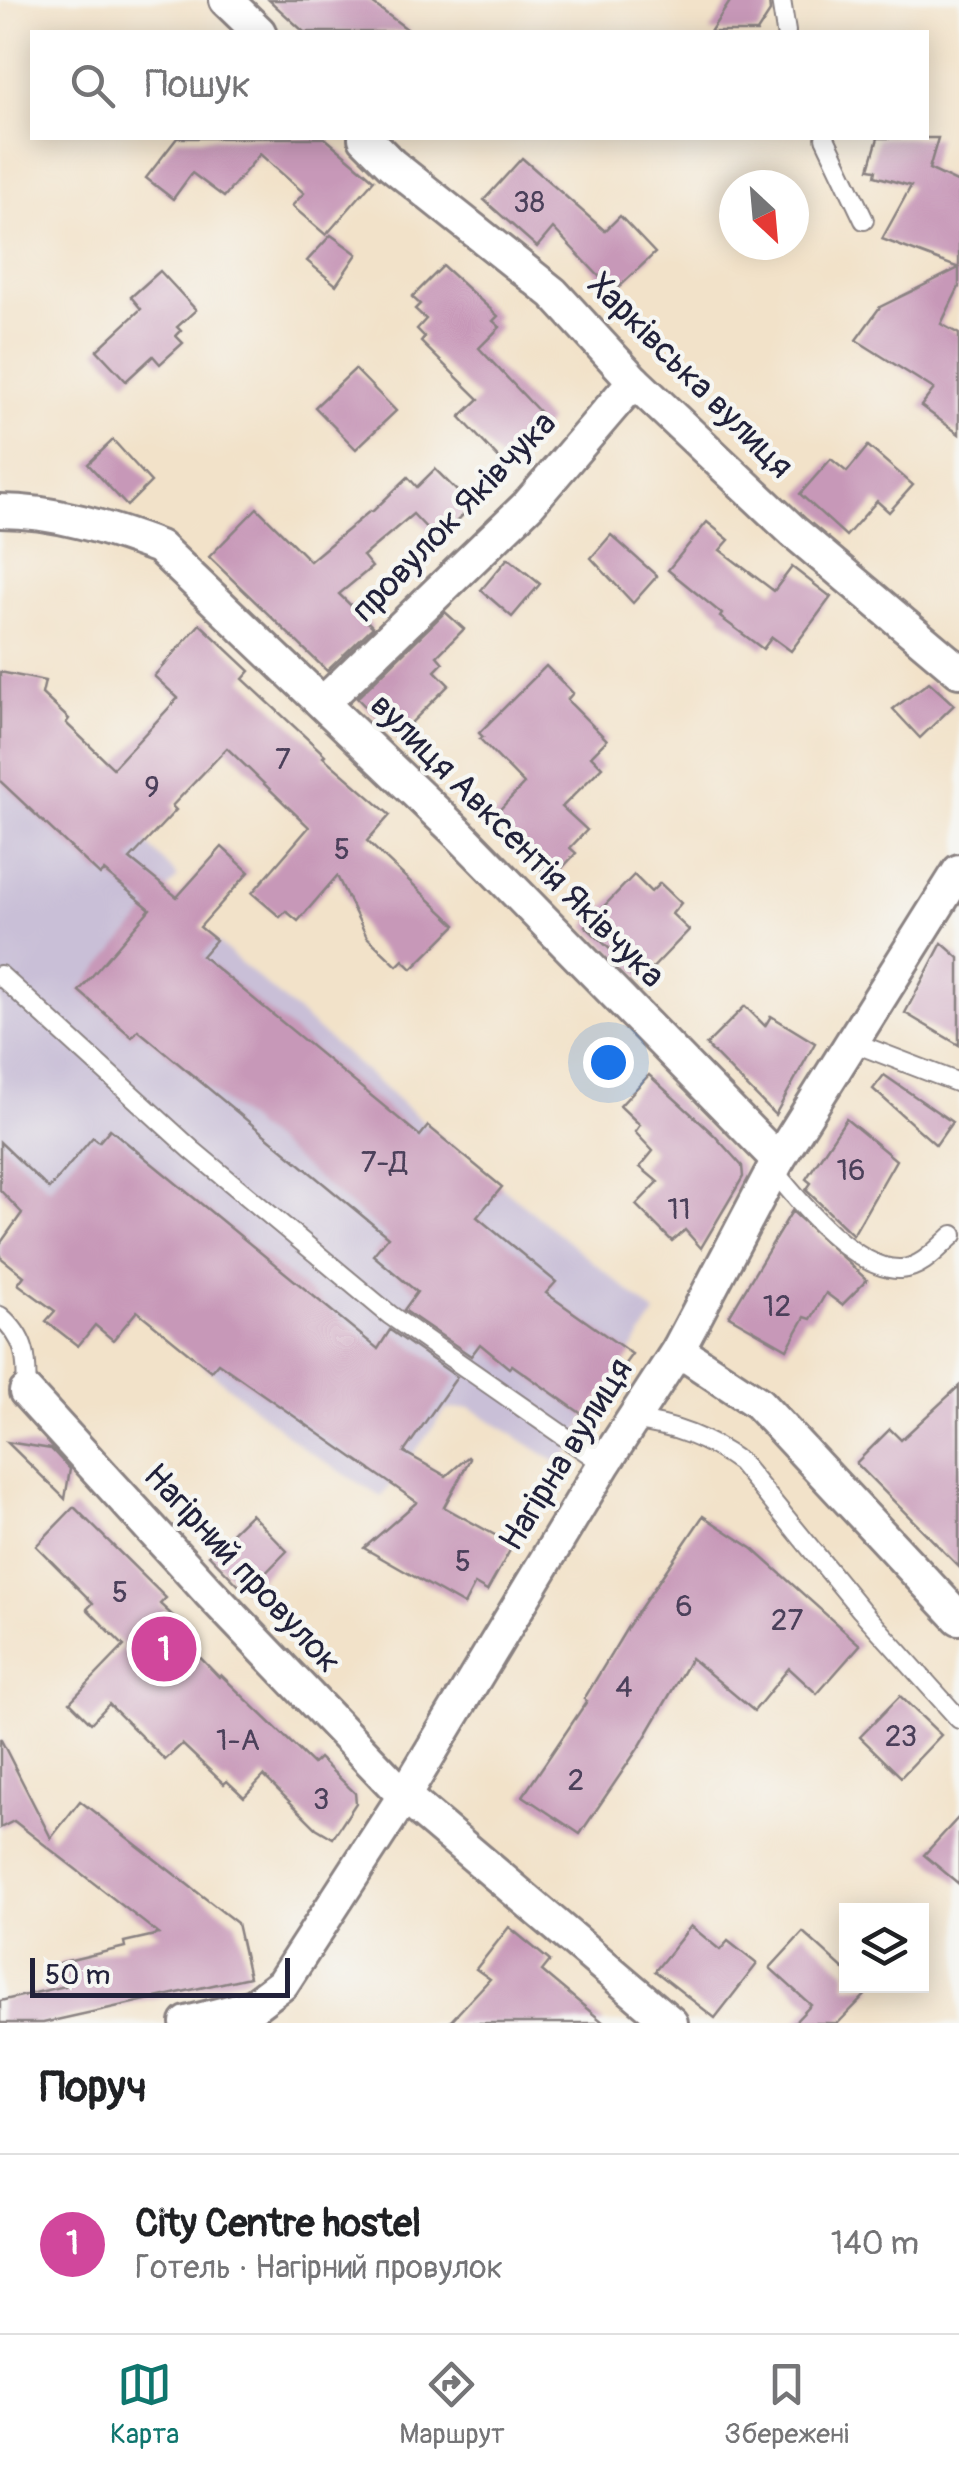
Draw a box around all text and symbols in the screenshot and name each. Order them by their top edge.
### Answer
search box [30,30,929,140]
icon: search [65,58,120,113]
text: Пошук [145,61,251,109]
north arrow [719,170,809,260]
house number: 38 [513,184,545,221]
street label: Харківська вулиця [578,263,803,488]
street label: провулок Яківчука [342,402,566,632]
street label: вулиця Авксентія Яківчука [361,684,674,997]
house number: 7 [275,741,291,778]
house number: 9 [144,769,160,806]
house number: 5 [334,831,350,868]
your location [583,1037,634,1088]
house number: 7-Д [361,1144,408,1181]
house number: 16 [836,1152,866,1189]
house number: 11 [667,1191,691,1228]
house number: 12 [763,1288,791,1325]
street label: Нагірна вулиця [489,1350,643,1559]
street label: Нагірний провулок [134,1455,351,1683]
house number: 5 [455,1543,471,1580]
house number: 5 [112,1574,128,1611]
house number: 6 [675,1588,693,1625]
house number: 27 [771,1602,803,1639]
pin: 1 [132,1612,196,1686]
house number: 4 [615,1669,633,1706]
house number: 23 [885,1718,917,1755]
house number: 1-А [216,1722,260,1759]
house number: 2 [568,1762,584,1799]
house number: 3 [313,1781,329,1818]
map controls [839,1903,929,1993]
button: layers [839,1903,929,1993]
scale bar [30,1953,290,1998]
text: 50 m [45,1958,110,1993]
text: Поруч [40,2062,147,2114]
text: City Centre hostel [135,2200,421,2248]
text: 1 [66,2224,79,2264]
text: 140 m [831,2224,919,2264]
text: Готель · Нагірний провулок [135,2248,503,2288]
tab: Карта [110,2357,179,2452]
tab: Маршрут [399,2357,505,2452]
tab: Збережені [725,2357,849,2452]

